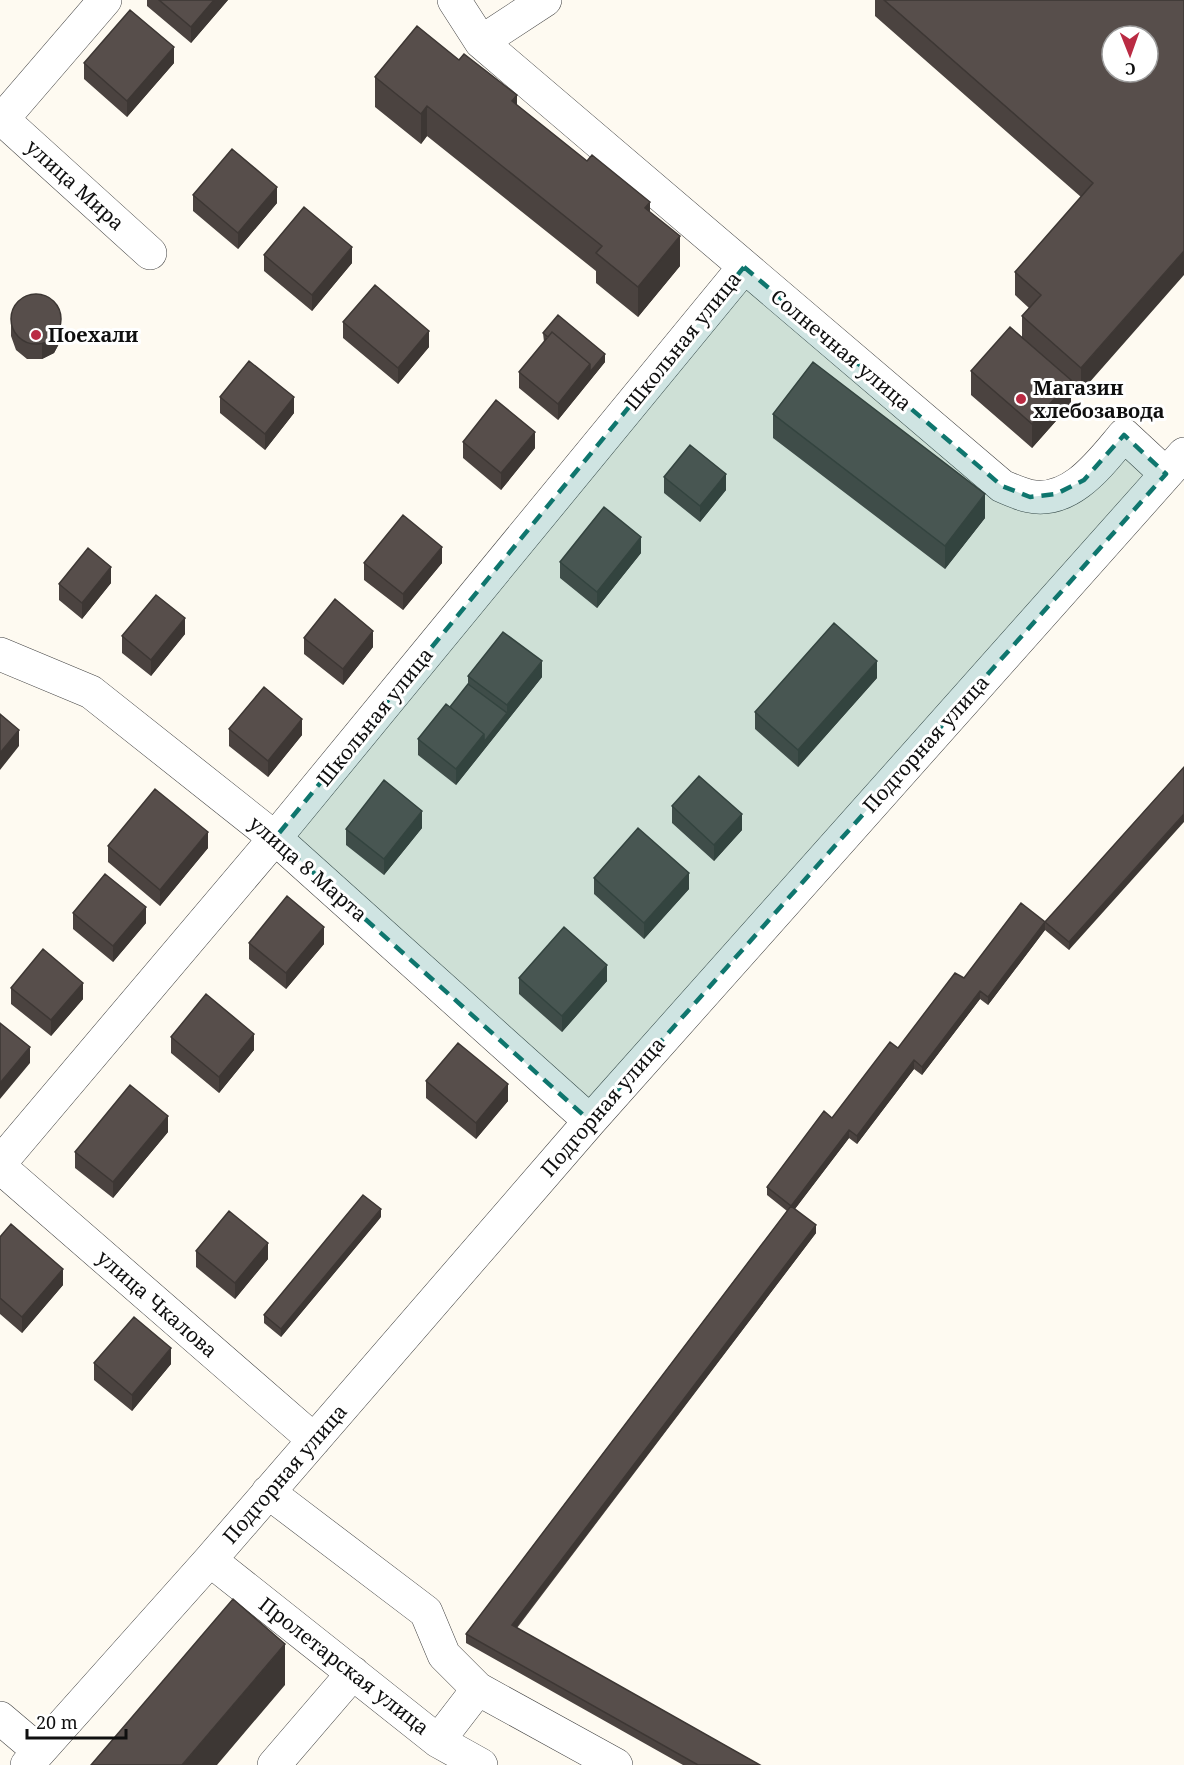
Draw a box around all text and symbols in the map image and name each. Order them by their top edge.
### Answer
north arrow [1100,24,1160,84]
text: С [1125,58,1136,80]
street label: улица Мира [20,133,130,236]
street label: Школьная улица [618,266,747,416]
street label: Солнечная улица [765,283,917,417]
place label: Поехали [48,321,139,348]
marker: Поехали [29,328,43,342]
place label: Магазин хлебозавода [1033,374,1165,424]
marker: Магазин хлебозавода [1014,392,1028,406]
street label: Школьная улица [310,642,439,792]
street label: Подгорная улица [857,669,995,818]
street label: улица 8 Марта [243,810,373,928]
street label: Подгорная улица [535,1031,671,1182]
street label: улица Чкалова [91,1244,223,1364]
street label: Подгорная улица [217,1398,353,1549]
street label: Пролетарская улица [254,1591,435,1741]
scale bar [27,1702,126,1740]
text: 20 m [36,1710,78,1734]

